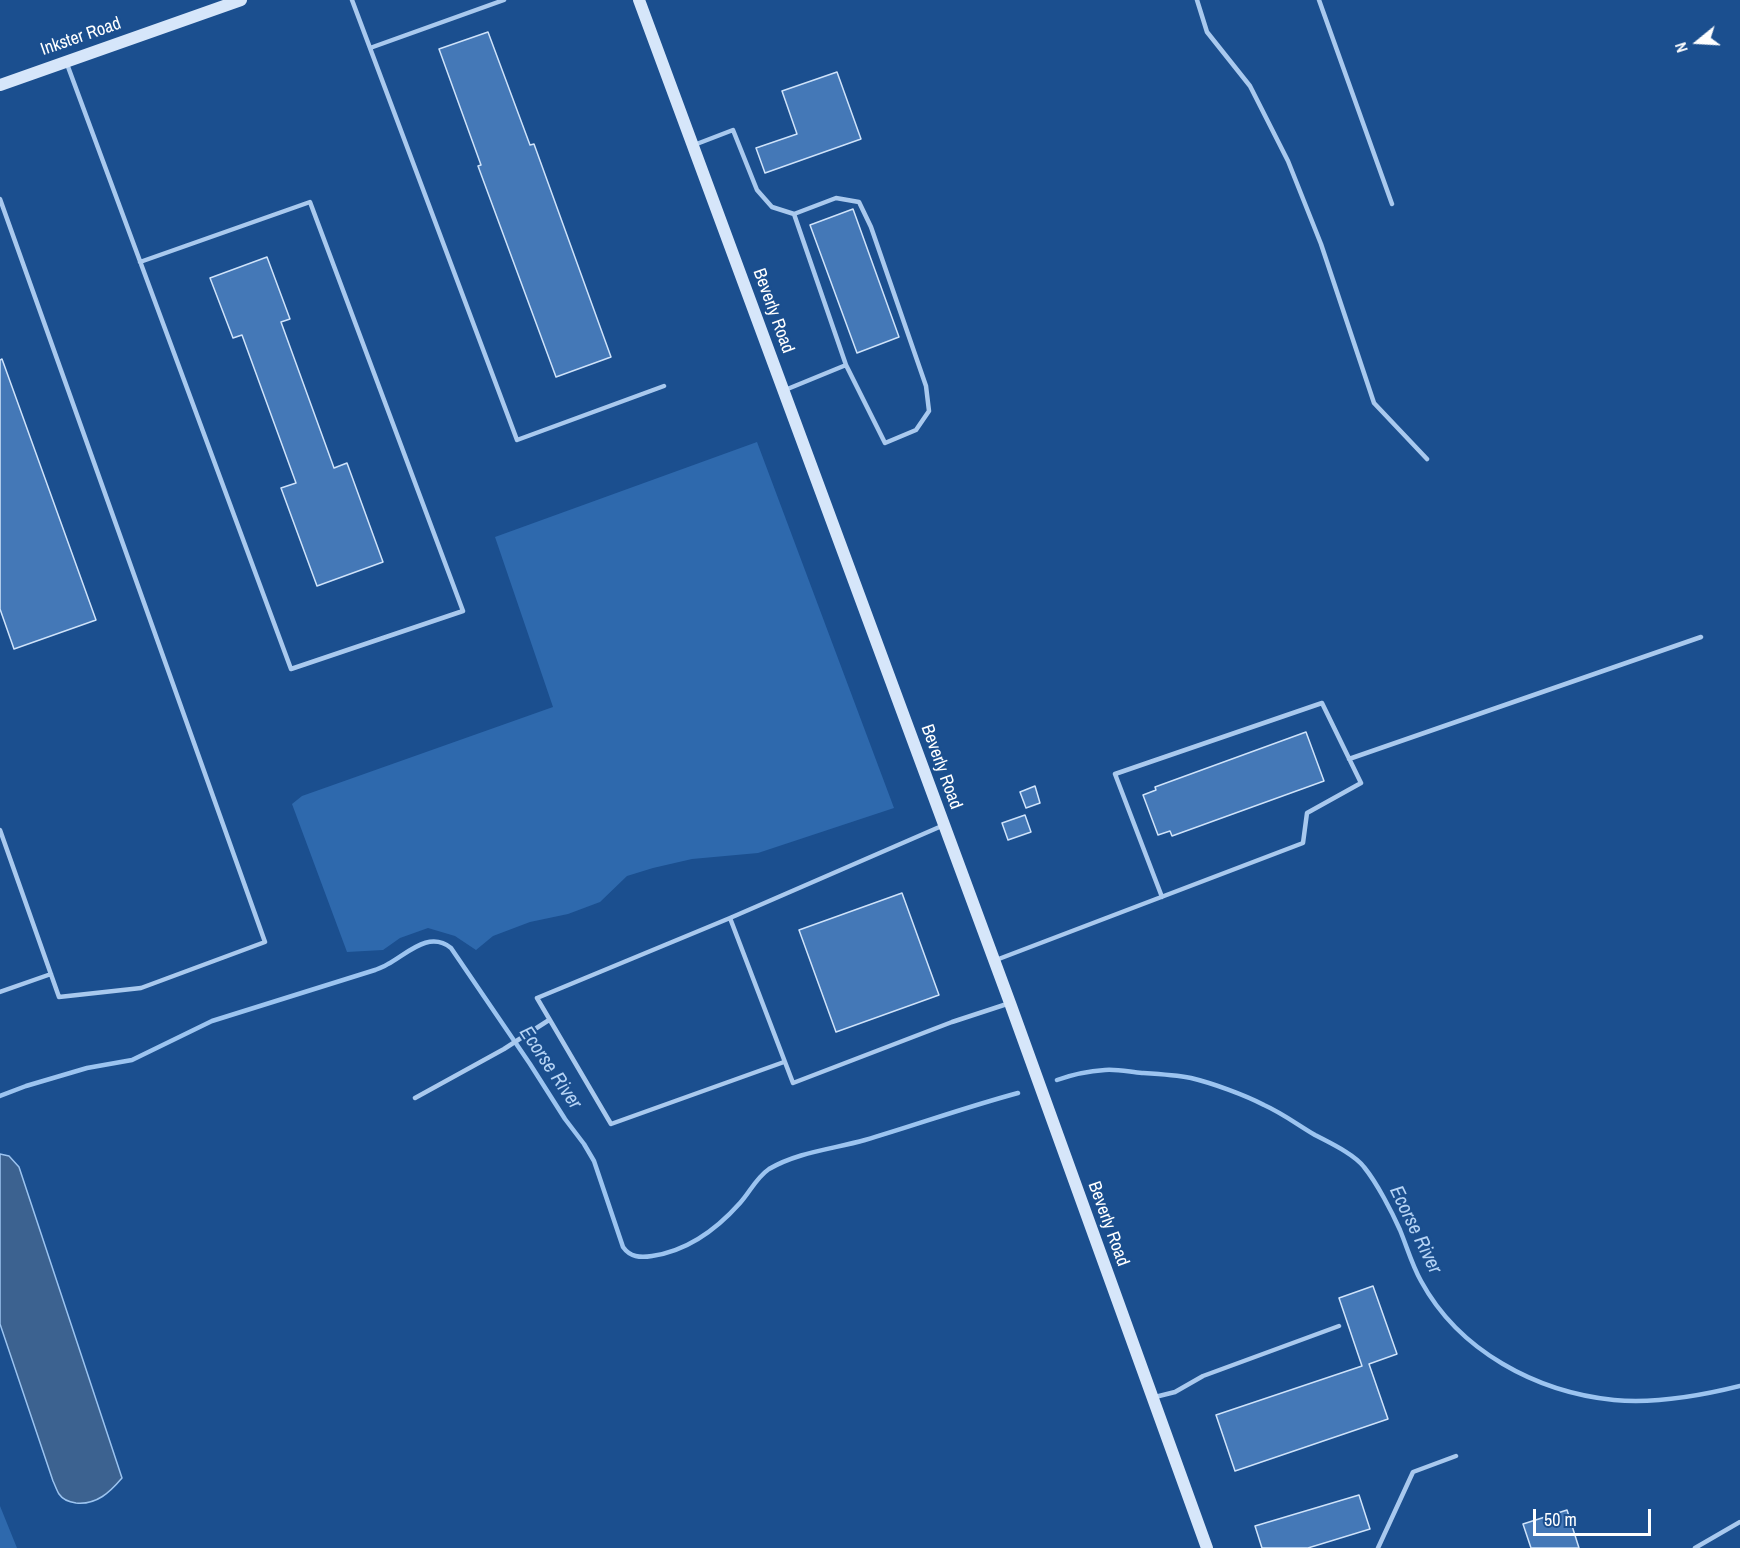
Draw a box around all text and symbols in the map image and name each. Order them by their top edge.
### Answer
north arrow [1668,12,1728,72]
street label: Inkster Road [38,13,124,61]
text: N [1669,40,1693,55]
street label: Beverly Road [748,266,798,356]
street label: Beverly Road [916,722,966,812]
water label: Ecorse River [514,1022,586,1114]
street label: Beverly Road [1083,1179,1133,1269]
water label: Ecorse River [1383,1182,1447,1278]
scale bar [1536,1497,1654,1535]
text: 50 m [1544,1507,1577,1532]

